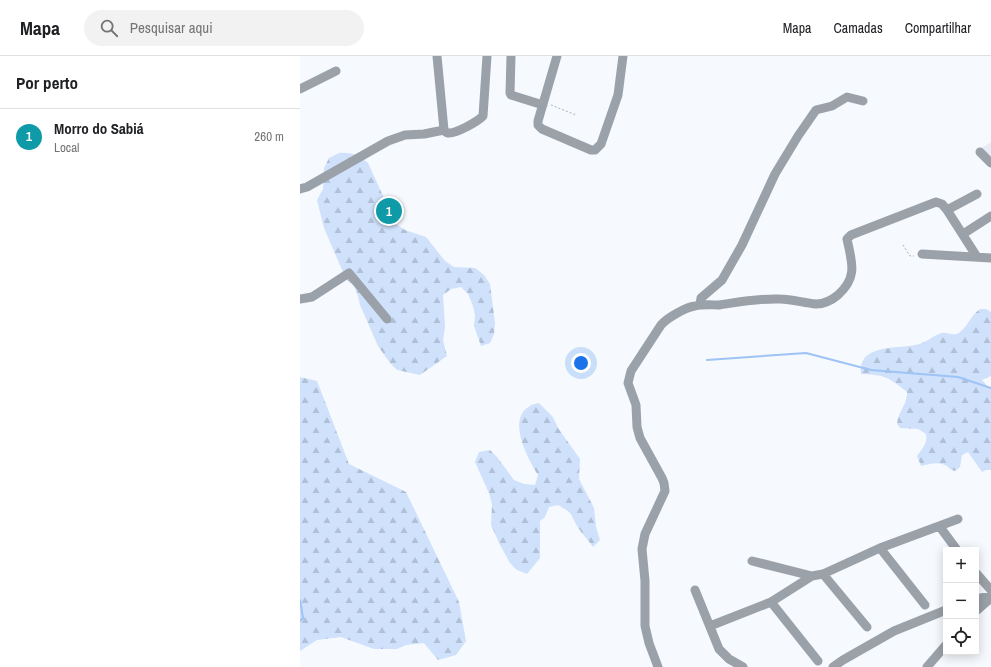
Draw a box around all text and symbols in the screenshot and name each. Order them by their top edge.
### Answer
search box [84,10,364,46]
text: Mapa [20,15,60,41]
icon: search [98,17,120,39]
text: Pesquisar aqui [130,17,213,38]
text: Mapa [783,19,812,37]
text: Camadas [834,19,883,37]
text: Compartilhar [905,19,971,37]
text: Por perto [16,71,78,94]
text: Morro do Sabiá [54,118,144,139]
text: 1 [26,128,32,145]
text: 260 m [254,128,284,145]
text: Local [54,139,79,156]
pin: 1 [376,196,402,226]
your location [571,353,591,373]
map controls [943,547,979,655]
button: + [943,547,979,583]
button: − [943,583,979,619]
button: locate [943,619,979,655]

